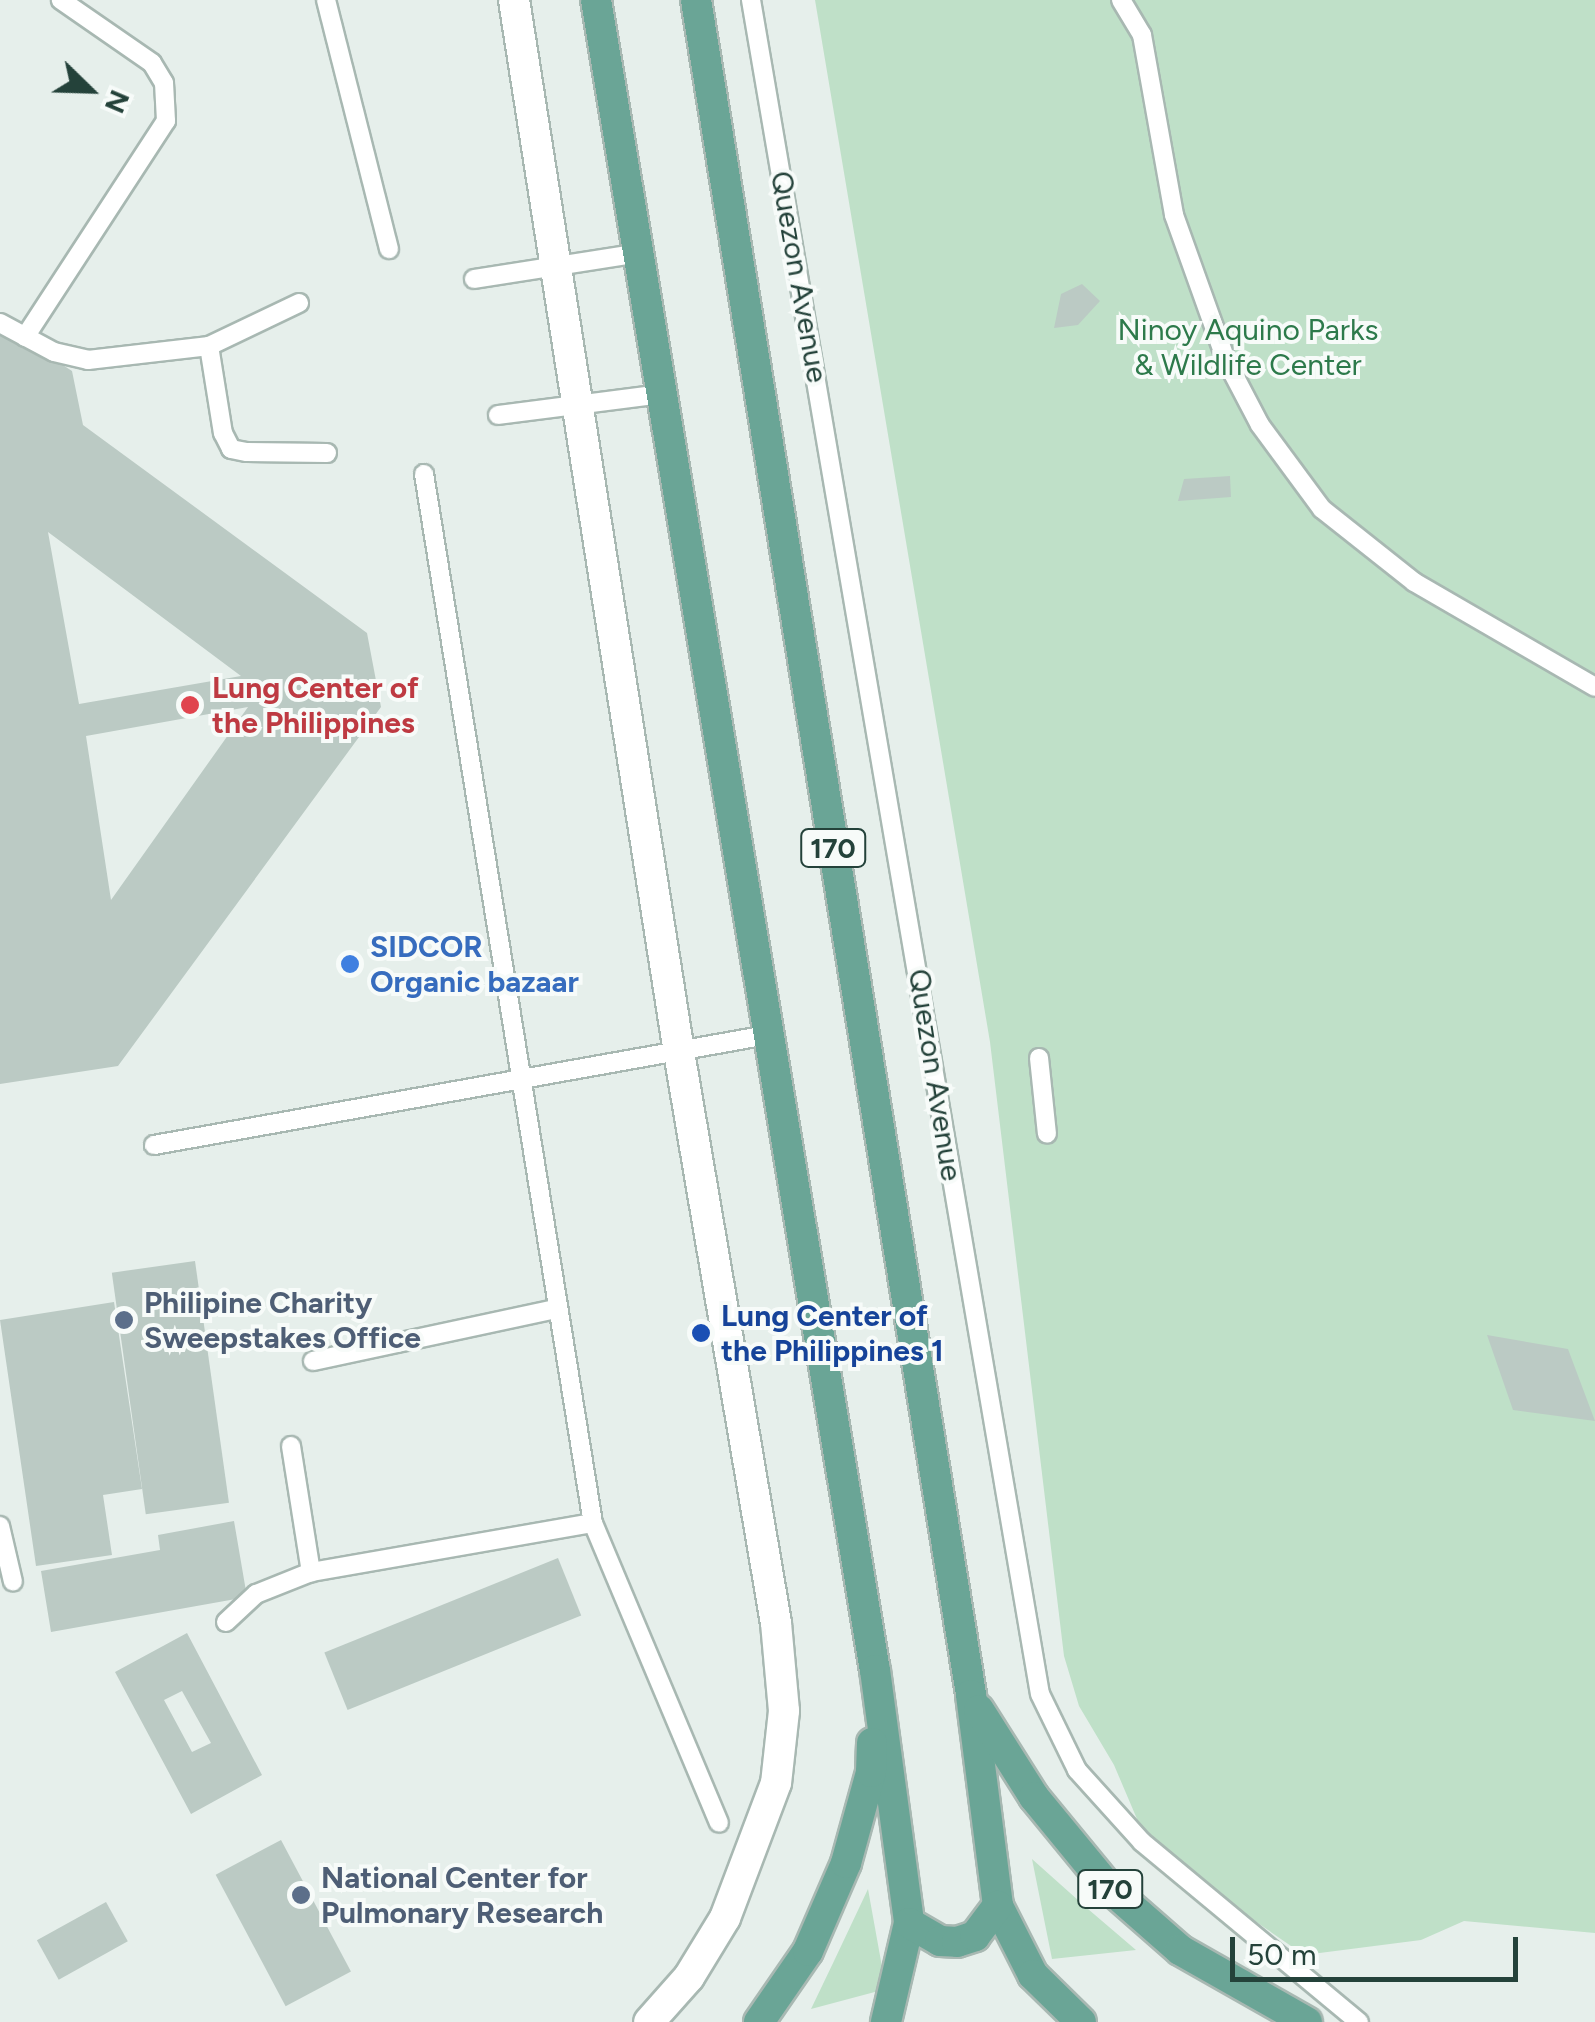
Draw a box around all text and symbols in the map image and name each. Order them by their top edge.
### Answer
north arrow [40,40,140,140]
text: N [98,85,137,118]
street label: Quezon Avenue [763,168,835,386]
park label: Ninoy Aquino Parks & Wildlife Center [1118,312,1378,382]
place label: Lung Center of the Philippines [212,670,419,740]
marker: Lung Center of the Philippines [177,692,203,718]
road number: 170 [798,825,868,871]
place label: SIDCOR Organic bazaar [370,929,579,1000]
marker: SIDCOR Organic bazaar [339,953,361,975]
street label: Quezon Avenue [900,966,970,1184]
place label: Philipine Charity Sweepstakes Office [144,1285,421,1356]
place label: Lung Center of the Philippines 1 [721,1298,944,1368]
marker: Philipine Charity Sweepstakes Office [113,1309,135,1331]
marker: Lung Center of the Philippines 1 [690,1322,712,1344]
place label: National Center for Pulmonary Research [321,1860,603,1930]
road number: 170 [1075,1866,1145,1912]
marker: National Center for Pulmonary Research [290,1884,312,1906]
scale bar [1235,1917,1522,1979]
text: 50 m [1247,1936,1316,1973]

